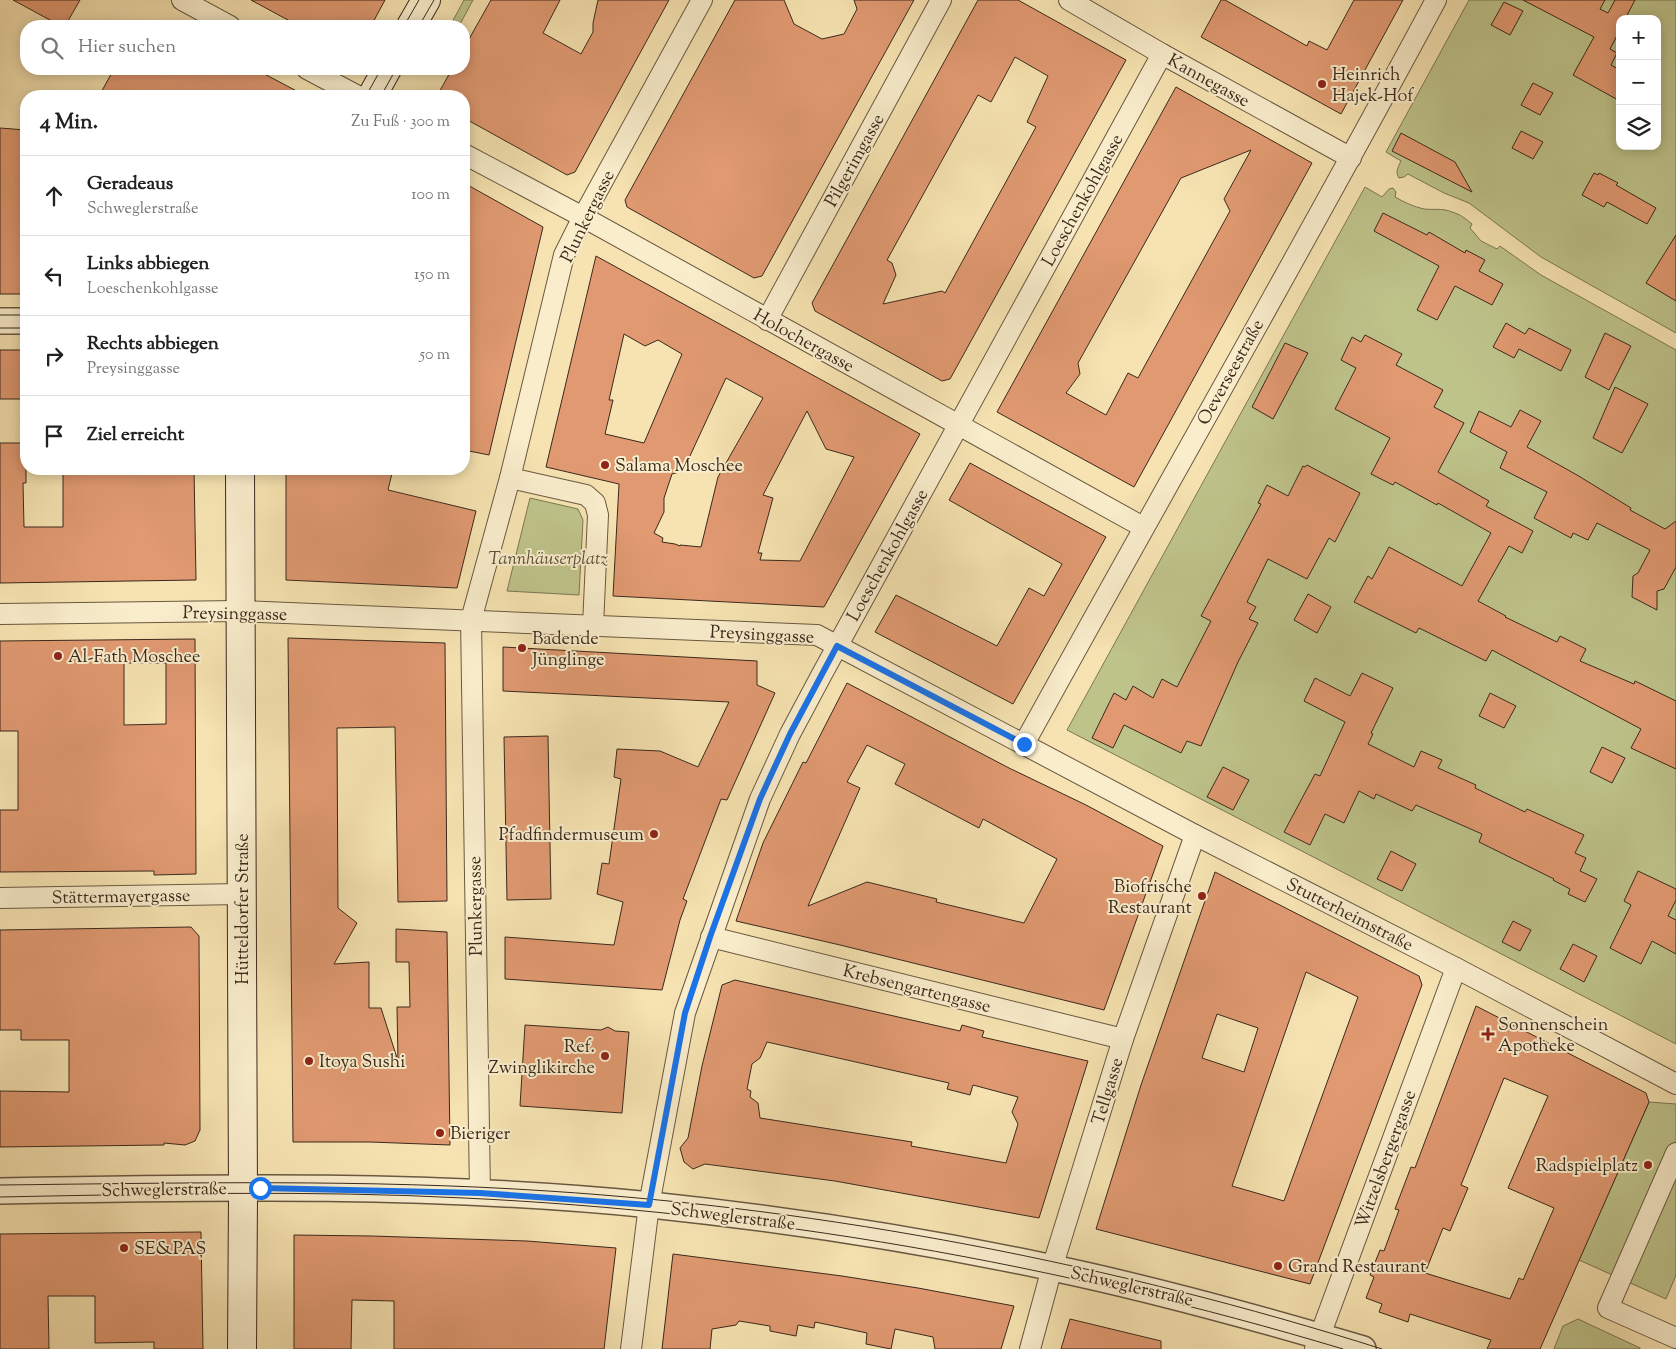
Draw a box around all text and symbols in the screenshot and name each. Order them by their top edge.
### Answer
map controls [1616,15,1661,150]
button: + [1616,15,1661,60]
search box [20,20,470,75]
icon: search [38,34,66,62]
text: Hier suchen [78,34,176,61]
street label: Kannegasse [1162,48,1254,115]
button: − [1616,60,1661,105]
place label: Heinrich Hajek-Hof [1332,63,1414,110]
marker: Heinrich Hajek-Hof [1316,78,1328,90]
button: layers [1616,105,1661,150]
text: 4 Min. [40,108,98,138]
street label: Pilgerimgasse [819,110,892,212]
text: Zu Fuß · 300 m [351,111,450,134]
street label: Loeschenkohlgasse [1037,130,1131,272]
street label: Plunkergasse [555,166,622,268]
text: Geradeaus [87,171,173,198]
icon: ahead [40,182,68,210]
text: 100 m [411,184,450,207]
text: Schweglerstraße [87,198,198,221]
text: Links abbiegen [87,251,210,278]
icon: left [40,262,68,290]
text: 150 m [414,264,450,287]
text: Loeschenkohlgasse [87,278,218,301]
street label: Holochergasse [748,303,858,380]
street label: Oeverseestraße [1192,315,1272,431]
text: Rechts abbiegen [87,331,219,358]
icon: right [40,342,68,370]
text: 50 m [419,344,450,367]
text: Preysinggasse [87,358,180,381]
icon: arrive [40,422,68,450]
text: Ziel erreicht [87,422,184,449]
place label: Salama Moschee [615,454,743,480]
marker: Salama Moschee [599,459,611,471]
street label: Loeschenkohlgasse [842,485,936,627]
park label: Tannhäuserplatz [488,547,608,573]
street label: Preysinggasse [182,601,288,629]
street label: Preysinggasse [709,620,815,652]
place label: Badende Jünglinge [531,627,605,674]
marker: Badende Jünglinge [516,642,528,654]
place label: Al-Fath Moschee [68,645,200,671]
marker: Al-Fath Moschee [52,650,64,662]
route end [1013,733,1036,756]
place label: Pfadfindermuseum [499,823,644,849]
marker: Pfadfindermuseum [648,828,660,840]
street label: Hütteldorfer Straße [231,833,257,985]
street label: Plunkergasse [463,856,491,956]
street label: Stutterheimstraße [1281,873,1417,959]
place label: Biofrische Restaurant [1108,875,1192,922]
street label: Stättermayergasse [51,884,191,912]
marker: Biofrische Restaurant [1196,890,1208,902]
street label: Krebsengartengasse [840,959,993,1021]
place label: Sonnenschein Apotheke [1498,1013,1609,1060]
marker: Sonnenschein Apotheke [1482,1028,1494,1040]
place label: Ref. Zwinglikirche [489,1035,595,1082]
place label: Itoya Sushi [319,1050,405,1076]
marker: Ref. Zwinglikirche [599,1050,611,1062]
marker: Itoya Sushi [303,1055,315,1067]
street label: Tellgasse [1086,1055,1131,1128]
street label: Witzelsbergergasse [1350,1087,1424,1233]
place label: Bieriger [450,1122,511,1148]
marker: Bieriger [434,1127,446,1139]
place label: Radspielplatz [1536,1154,1638,1180]
marker: Radspielplatz [1642,1159,1654,1171]
street label: Schweglerstraße [101,1177,227,1205]
route start [249,1177,272,1200]
street label: Schweglerstraße [669,1197,797,1239]
place label: SE&PAŞ [134,1237,206,1263]
marker: SE&PAŞ [118,1242,130,1254]
place label: Grand Restaurant [1288,1255,1426,1281]
marker: Grand Restaurant [1272,1260,1284,1272]
street label: Schweglerstraße [1068,1261,1196,1315]

